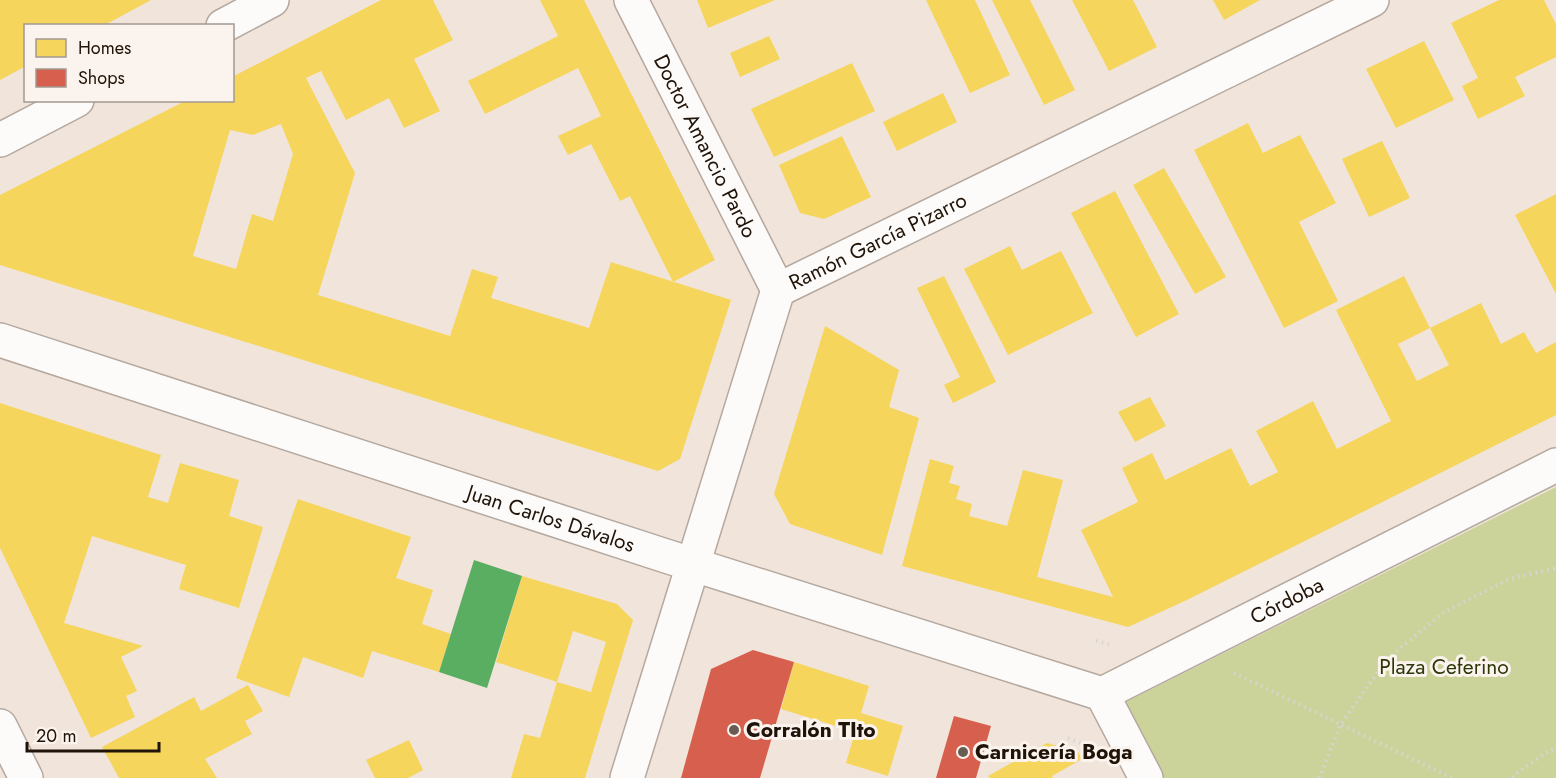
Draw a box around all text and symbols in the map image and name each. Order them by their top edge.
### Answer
legend [24,24,234,102]
text: Homes [78,35,131,61]
street label: Doctor Amancio Pardo [646,49,764,243]
text: Shops [78,65,125,91]
street label: Ramón García Pizarro [784,185,972,297]
street label: Juan Carlos Dávalos [460,476,639,560]
street label: Córdoba [1245,570,1329,632]
park label: Plaza Ceferino [1379,652,1509,682]
scale bar [27,715,159,753]
place label: Corralón TIto [746,715,876,745]
text: 20 m [36,723,76,749]
marker: Corralón TIto [727,723,741,737]
place label: Carnicería Boga [975,737,1132,767]
marker: Carnicería Boga [956,745,970,759]

